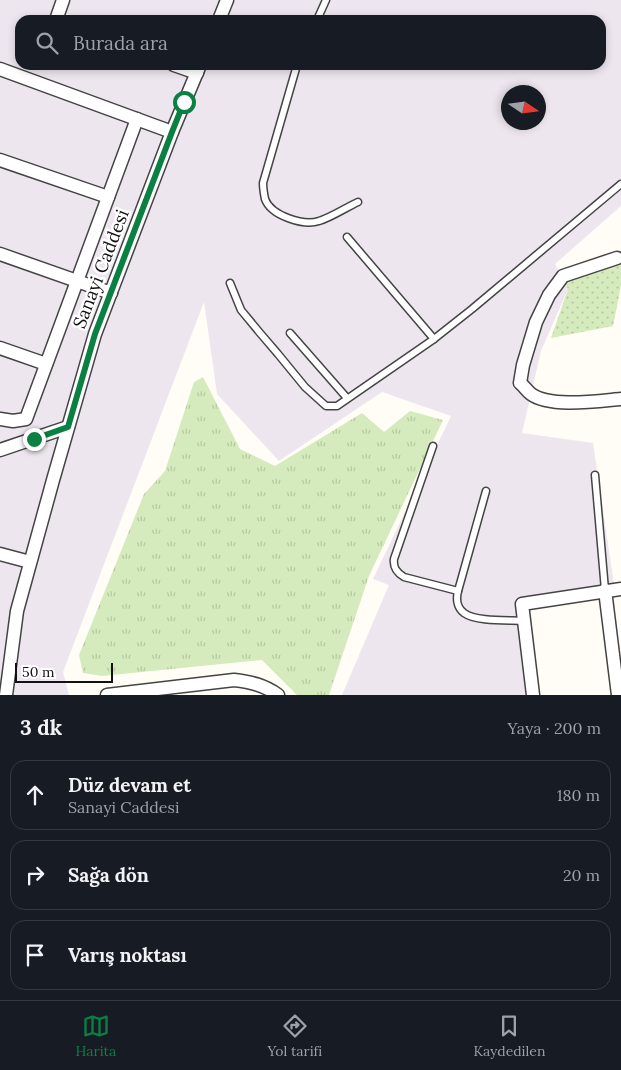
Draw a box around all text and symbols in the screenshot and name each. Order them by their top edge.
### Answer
search box [15,15,606,70]
icon: search [33,29,61,57]
text: Burada ara [73,31,168,55]
north arrow [501,85,546,130]
route start [173,91,196,114]
street label: Sanayi Caddesi [67,206,134,331]
route end [23,428,46,451]
scale bar [15,660,112,683]
text: 50 m [22,663,55,681]
text: 3 dk [20,714,62,741]
text: Yaya · 200 m [507,718,601,738]
text: Düz devam et [68,773,191,797]
icon: ahead [21,781,49,809]
text: 180 m [557,785,600,805]
text: Sanayi Caddesi [68,797,179,817]
icon: right [21,861,49,889]
text: Sağa dön [68,863,149,887]
text: 20 m [563,865,600,885]
icon: arrive [21,941,49,969]
text: Varış noktası [68,943,187,967]
tab: Harita [76,1012,116,1060]
tab: Yol tarifi [267,1012,322,1060]
tab: Kaydedilen [473,1012,545,1060]

